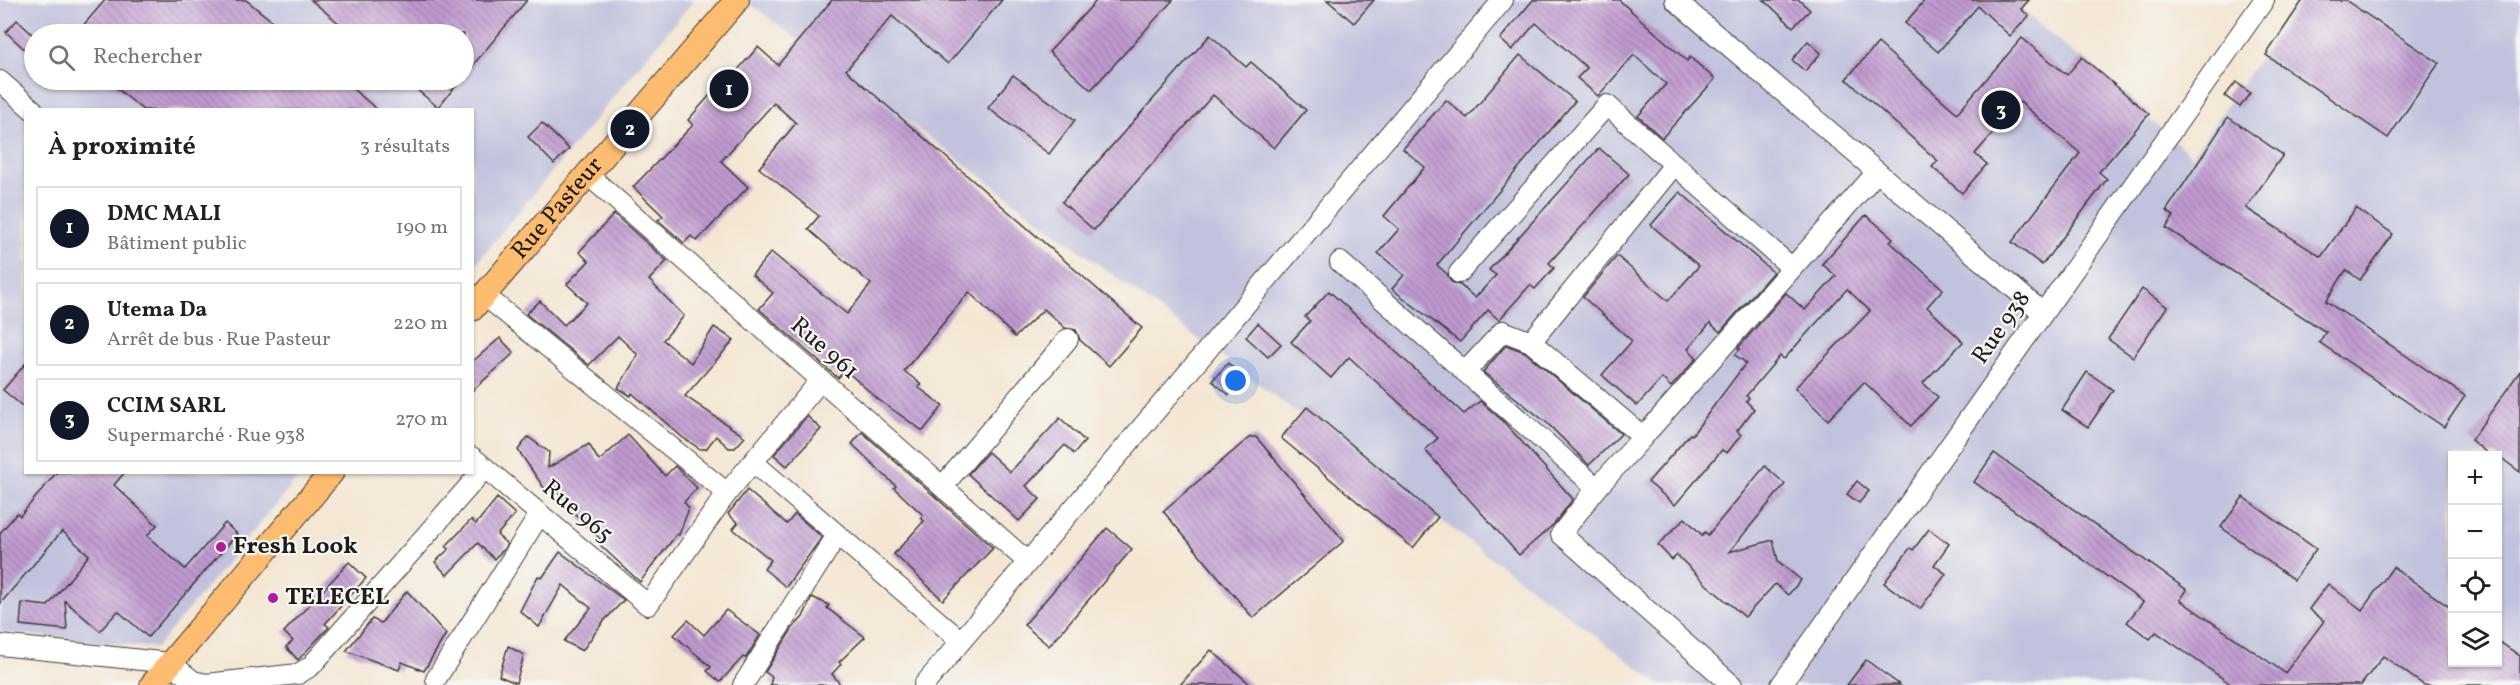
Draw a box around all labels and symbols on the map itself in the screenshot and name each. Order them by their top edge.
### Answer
pin: 1 [710,66,748,112]
pin: 3 [1982,88,2020,132]
pin: 2 [610,106,650,152]
street label: Rue Pasteur [504,150,612,268]
street label: Rue 938 [1964,284,2040,372]
street label: Rue 961 [782,310,866,388]
your location [1221,366,1250,395]
street label: Rue 965 [534,472,620,552]
place label: Fresh Look [233,530,358,564]
marker: Fresh Look [214,540,228,554]
place label: TELECEL [285,581,390,615]
marker: TELECEL [266,591,280,605]

